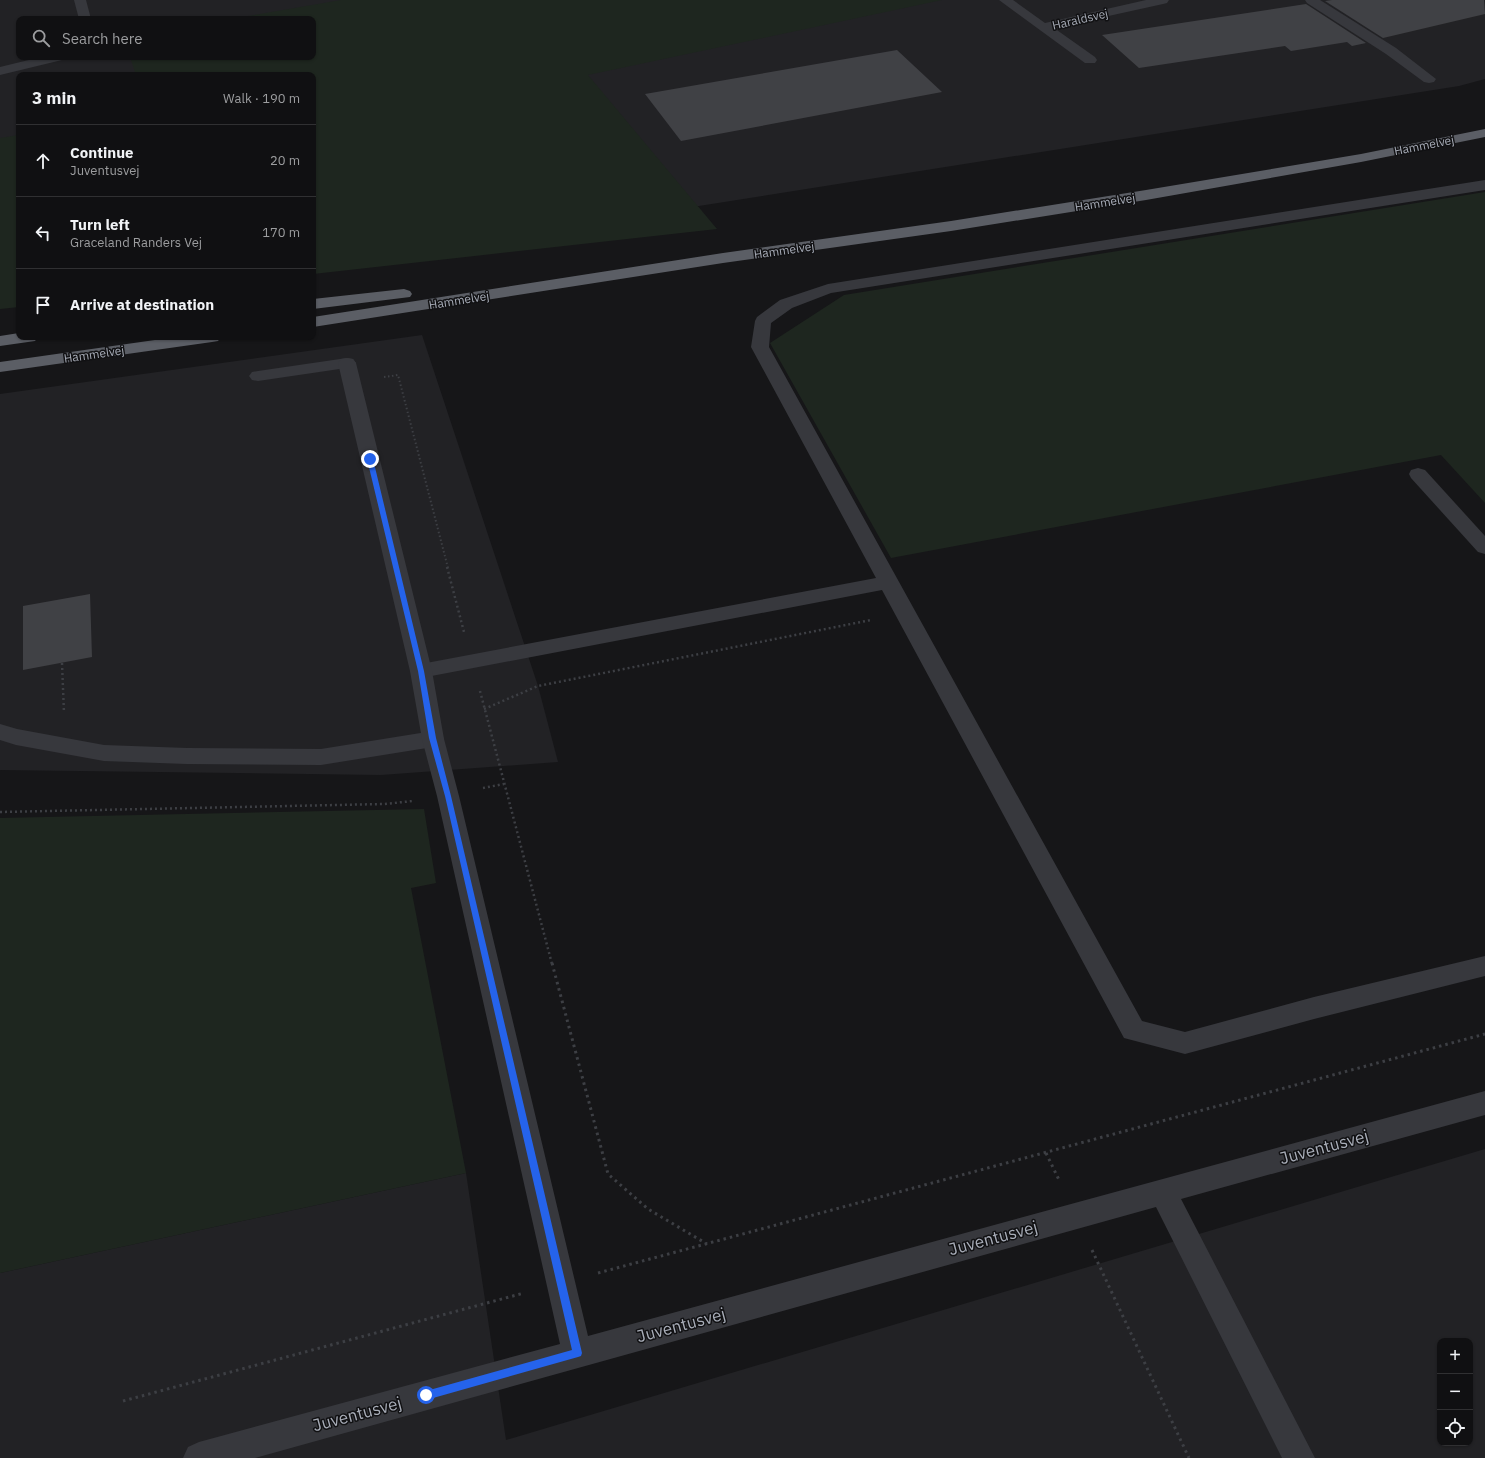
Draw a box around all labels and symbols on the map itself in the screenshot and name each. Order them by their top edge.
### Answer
street label: Haraldsvej [1051,5,1109,33]
street label: Hammelvej [1393,132,1455,158]
street label: Hammelvej [1074,190,1136,214]
street label: Hammelvej [753,238,815,262]
street label: Hammelvej [428,288,490,312]
street label: Hammelvej [63,342,125,366]
route end [361,450,379,468]
street label: Juventusvej [1277,1125,1371,1169]
street label: Juventusvej [946,1216,1040,1260]
street label: Juventusvej [634,1303,728,1347]
route start [417,1386,435,1404]
street label: Juventusvej [310,1392,404,1436]

